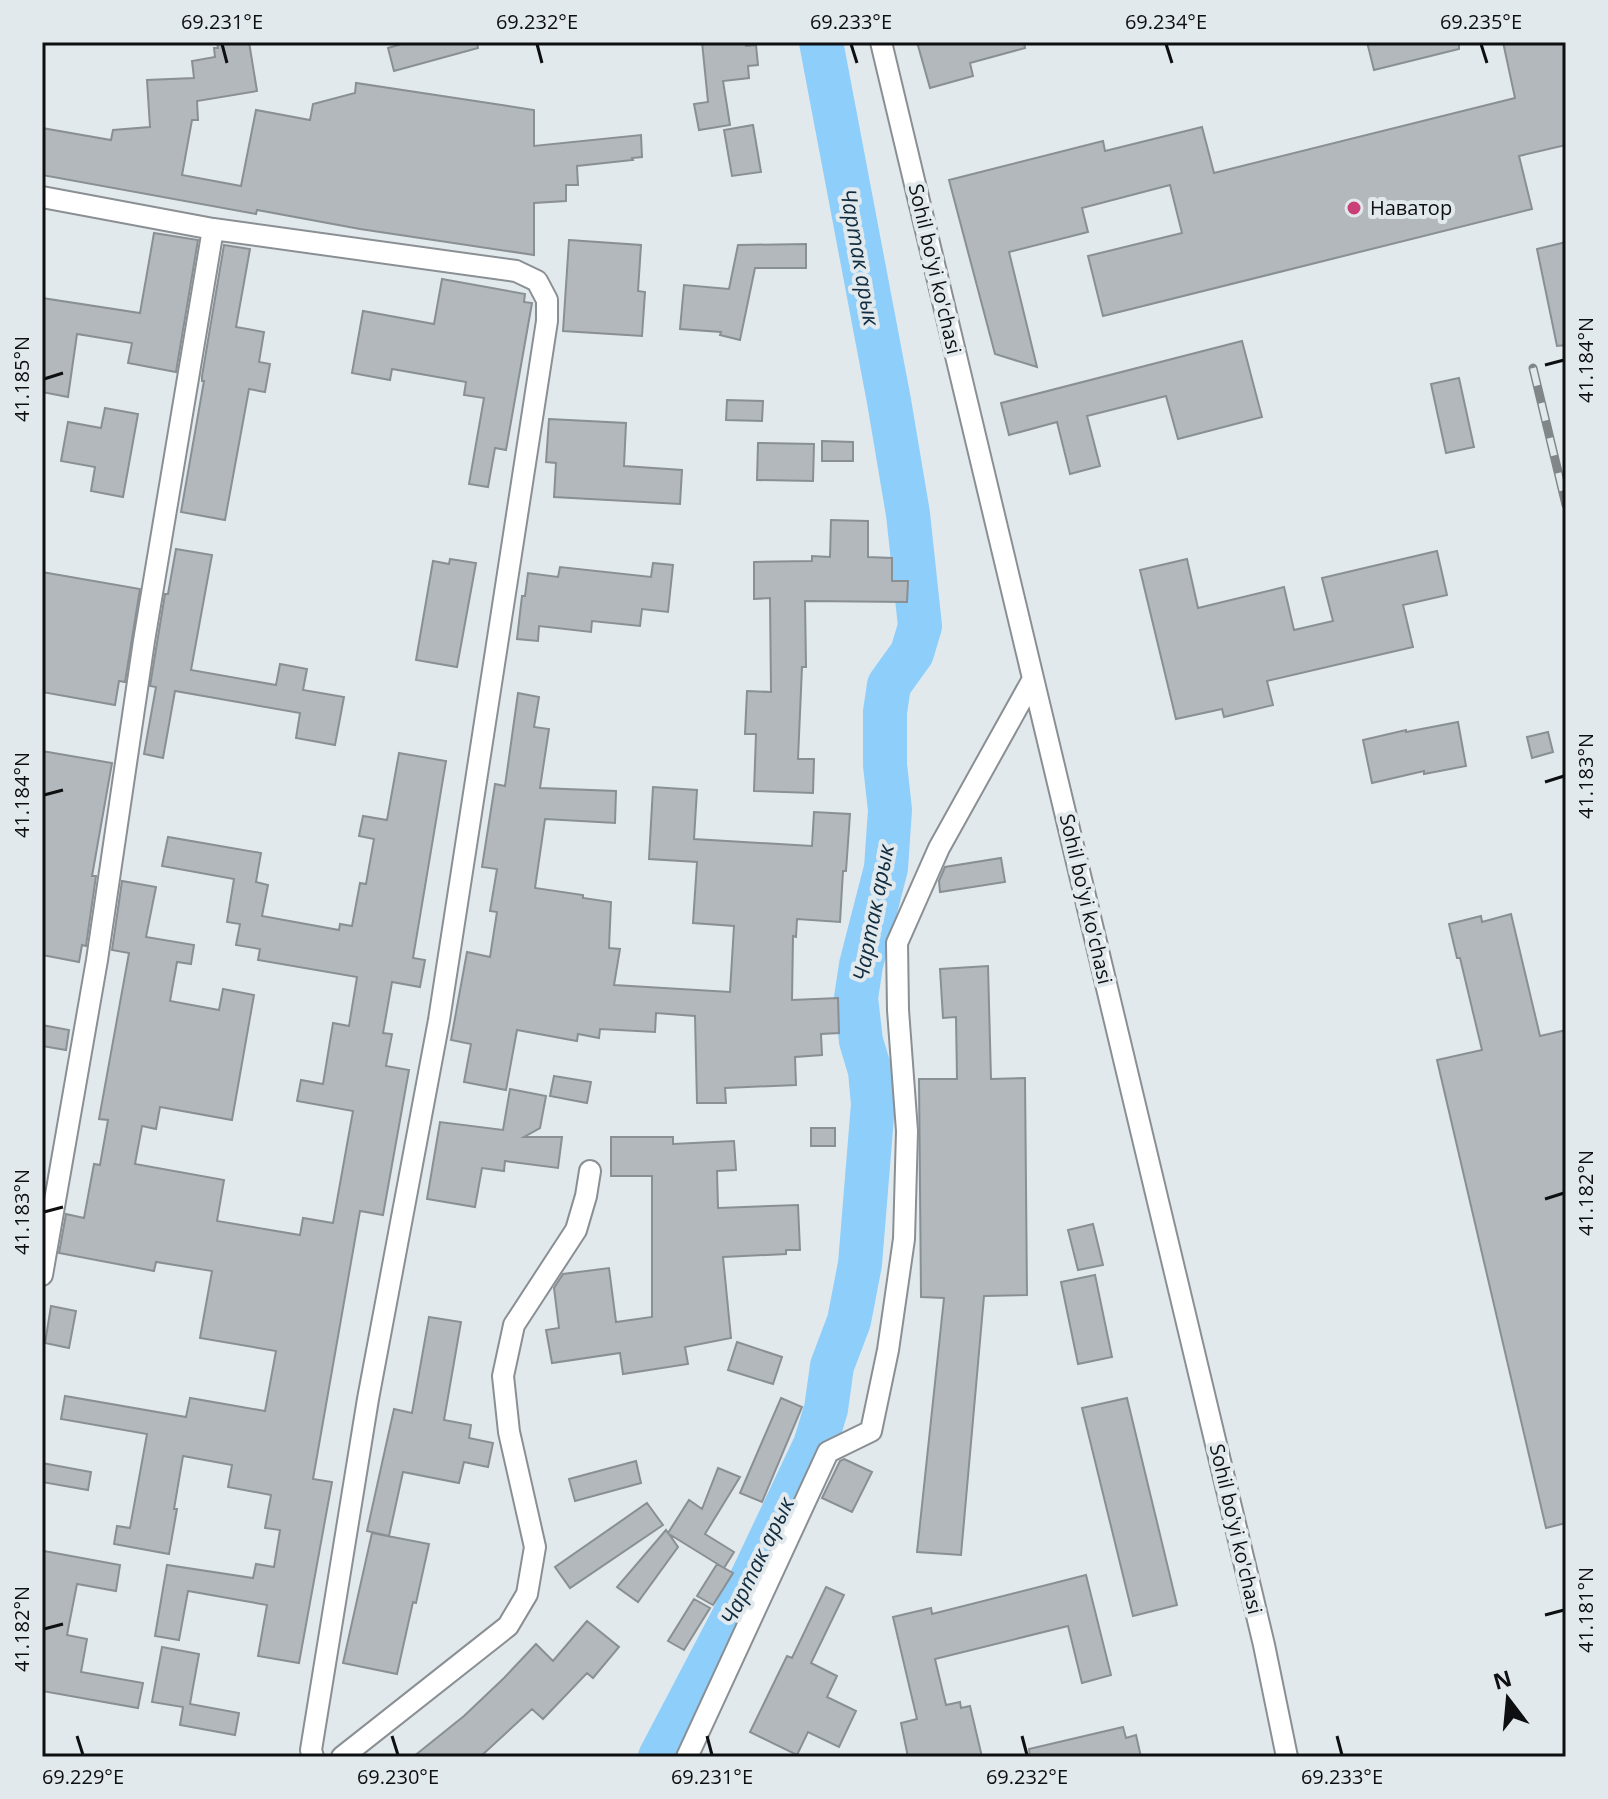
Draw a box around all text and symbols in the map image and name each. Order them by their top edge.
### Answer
text: 69.231°E [181,8,263,35]
text: 69.232°E [496,8,578,35]
text: 69.233°E [810,8,892,35]
text: 69.234°E [1125,8,1207,35]
text: 69.235°E [1440,8,1522,35]
street label: Sohil bo'yi ko'chasi [903,181,968,357]
water label: Чартак арык [834,186,888,329]
place label: Наватор [1370,194,1452,221]
marker: Наватор [1345,199,1363,217]
text: 41.184°N [1572,317,1599,403]
text: 41.185°N [8,336,35,422]
text: 41.183°N [1572,733,1599,819]
text: 41.184°N [8,752,35,838]
street label: Sohil bo'yi ko'chasi [1054,811,1119,987]
water label: Чартак арык [844,841,900,984]
text: 41.182°N [1572,1150,1599,1236]
text: 41.183°N [8,1169,35,1255]
street label: Sohil bo'yi ko'chasi [1204,1441,1269,1617]
water label: Чартак арык [712,1490,801,1629]
text: 41.181°N [1572,1567,1599,1653]
text: 41.182°N [8,1586,35,1672]
north arrow [1468,1659,1548,1739]
text: N [1489,1662,1515,1696]
text: 69.229°E [42,1763,124,1790]
text: 69.230°E [357,1763,439,1790]
text: 69.231°E [671,1763,753,1790]
text: 69.232°E [986,1763,1068,1790]
text: 69.233°E [1301,1763,1383,1790]

